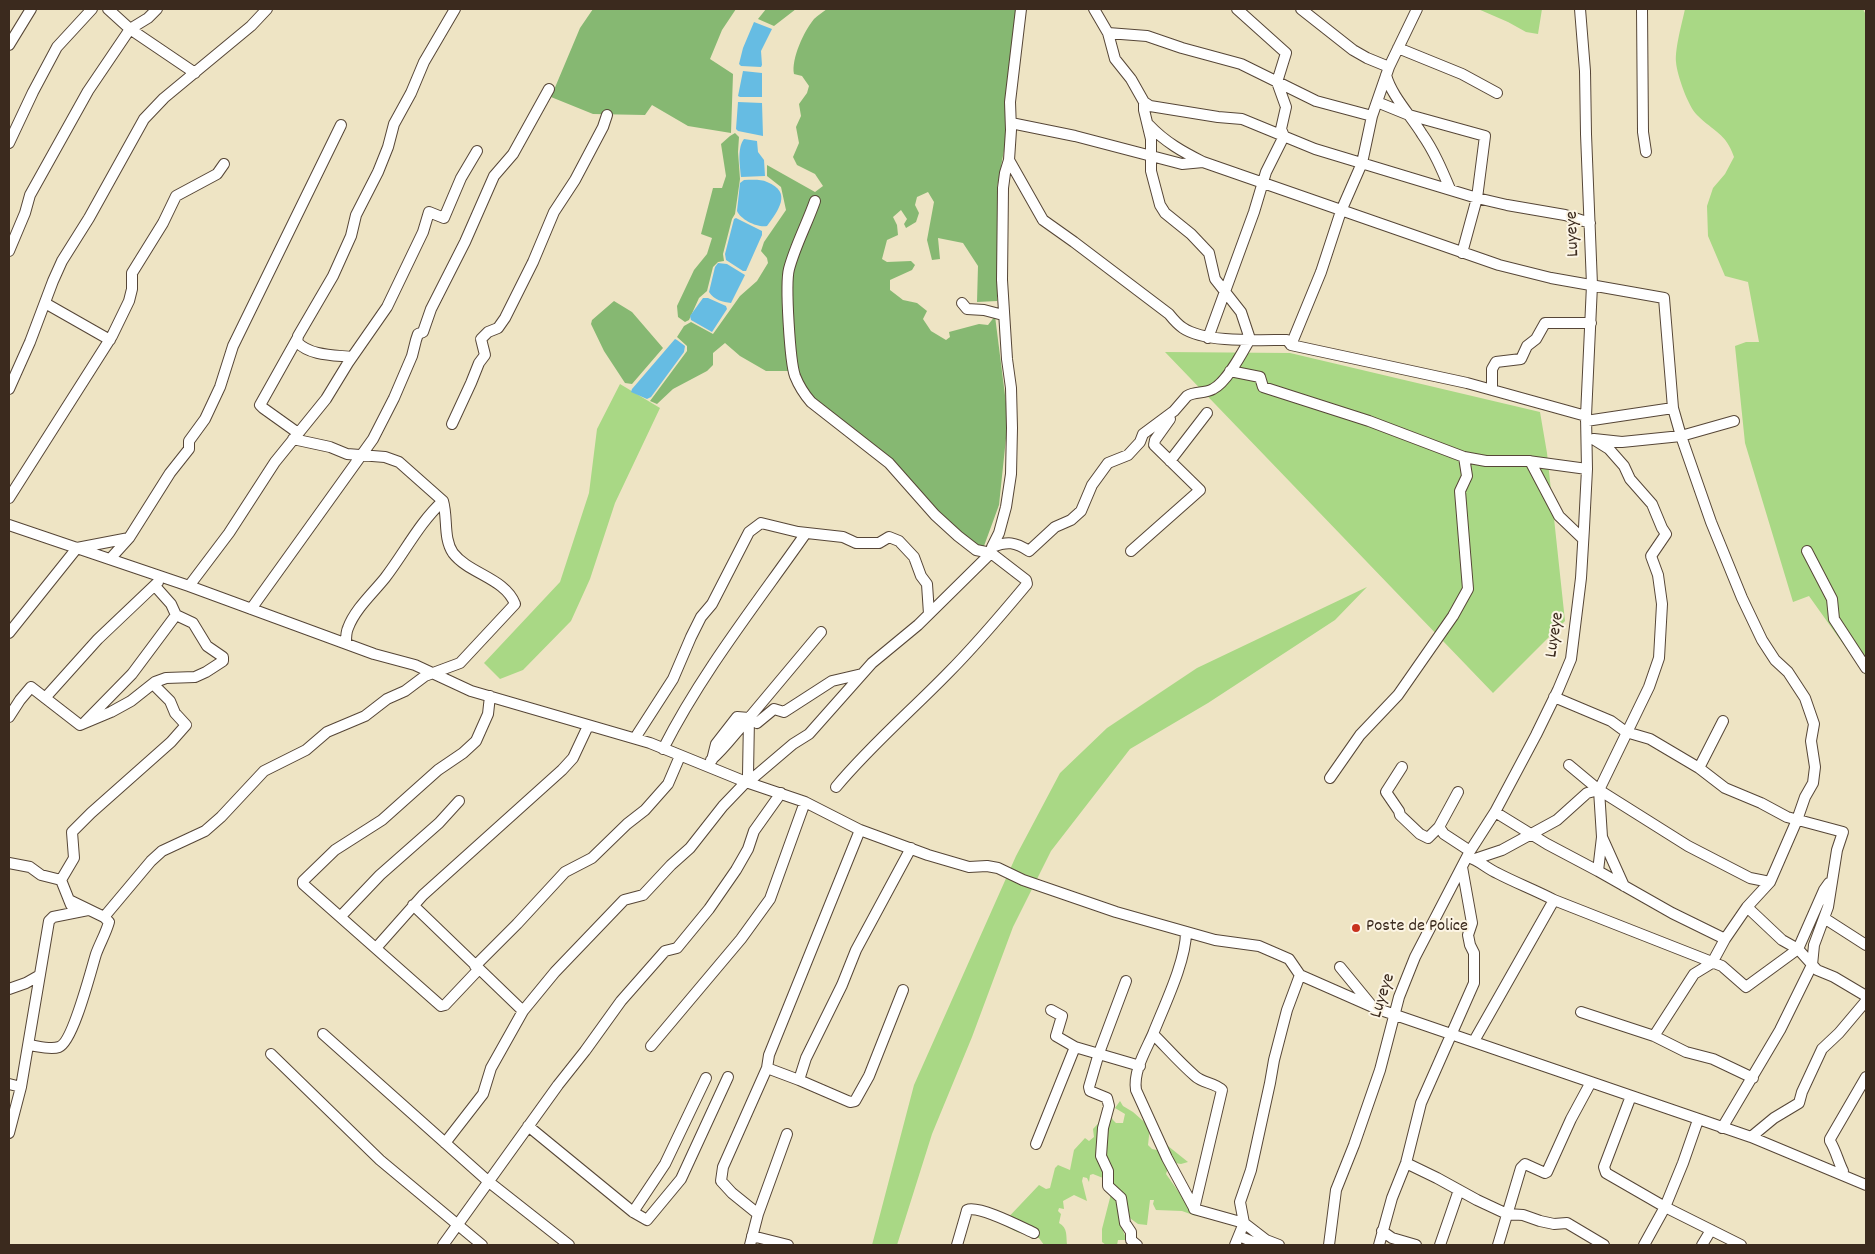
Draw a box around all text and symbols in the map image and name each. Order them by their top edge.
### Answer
street label: Luyeye [1562,211,1586,257]
street label: Luyeye [1542,611,1570,659]
place label: Poste de Police [1366,917,1468,939]
marker: Poste de Police [1350,922,1362,934]
street label: Luyeye [1367,971,1401,1021]

